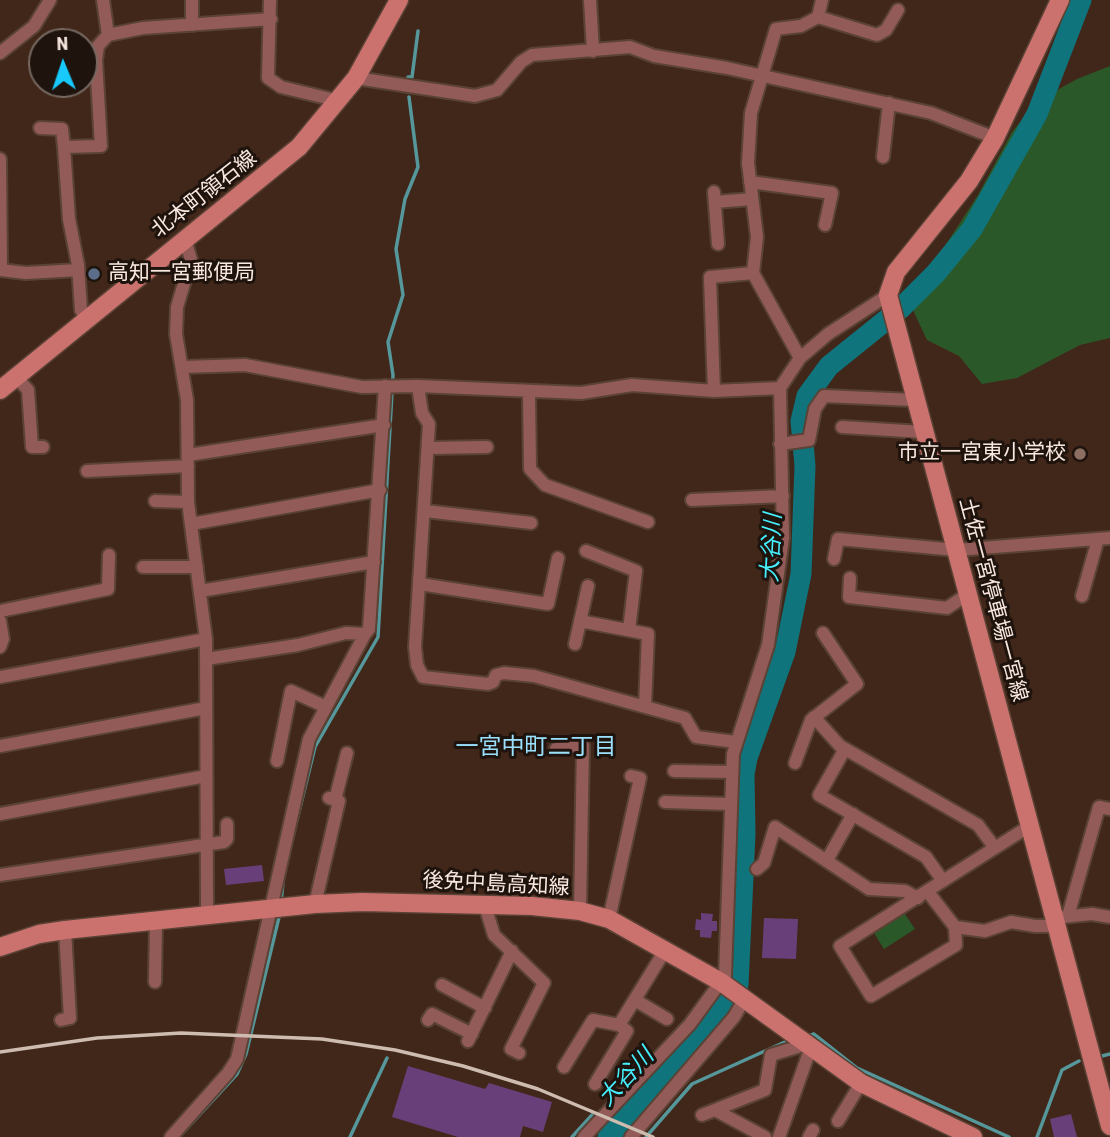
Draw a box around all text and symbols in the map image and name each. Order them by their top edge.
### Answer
north arrow [28,28,98,98]
text: N [56,32,69,55]
street label: 北本町領石線 [148,146,262,244]
place label: 高知一宮郵便局 [108,261,255,287]
marker: 高知一宮郵便局 [86,266,102,282]
place label: 市立一宮東小学校 [898,441,1066,467]
marker: 市立一宮東小学校 [1072,446,1088,462]
street label: 土佐一宮停車場一宮線 [953,495,1031,705]
water label: 大谷川 [757,513,789,583]
district label: 一宮中町二丁目 [456,734,616,762]
street label: 後免中島高知線 [422,869,570,901]
water label: 大谷川 [593,1043,661,1113]

